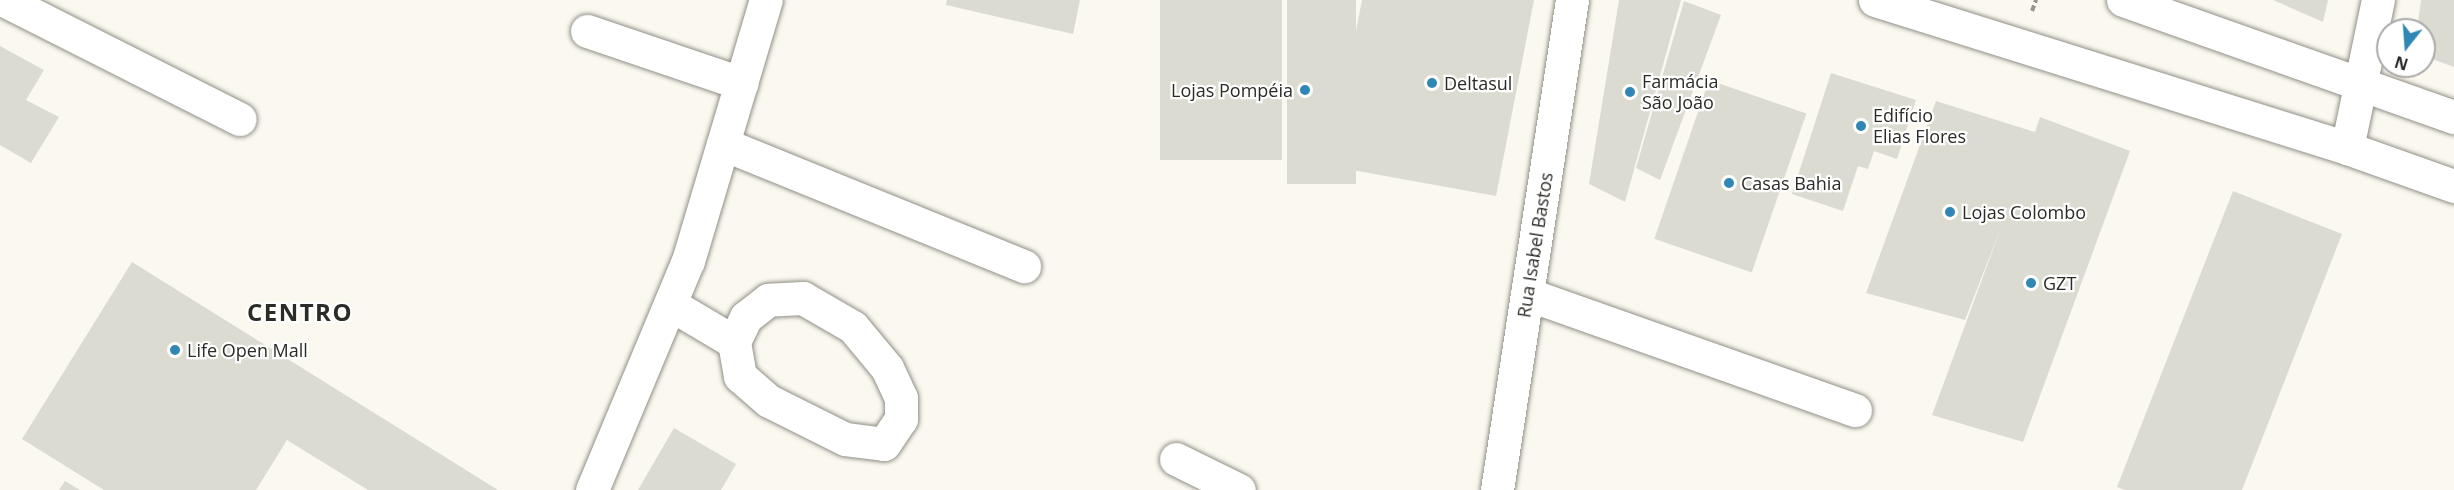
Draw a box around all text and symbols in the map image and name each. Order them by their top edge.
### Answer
north arrow [2376,18,2436,78]
text: N [2392,51,2411,76]
place label: Farmácia São João [1642,71,1718,113]
place label: Deltasul [1444,72,1512,94]
marker: Deltasul [1425,76,1439,90]
place label: Lojas Pompéia [1171,79,1293,101]
marker: Lojas Pompéia [1298,83,1312,97]
marker: Farmácia São João [1623,85,1637,99]
place label: Edifício Elias Flores [1873,105,1966,148]
marker: Edifício Elias Flores [1854,119,1868,133]
street label: Rua Isabel Bastos [1513,171,1557,319]
place label: Casas Bahia [1741,172,1841,194]
marker: Casas Bahia [1722,176,1736,190]
place label: Lojas Colombo [1962,201,2086,223]
marker: Lojas Colombo [1943,205,1957,219]
place label: GZT [2043,272,2076,294]
marker: GZT [2024,276,2038,290]
district label: CENTRO [247,298,353,326]
place label: Life Open Mall [187,339,308,361]
marker: Life Open Mall [168,343,182,357]

